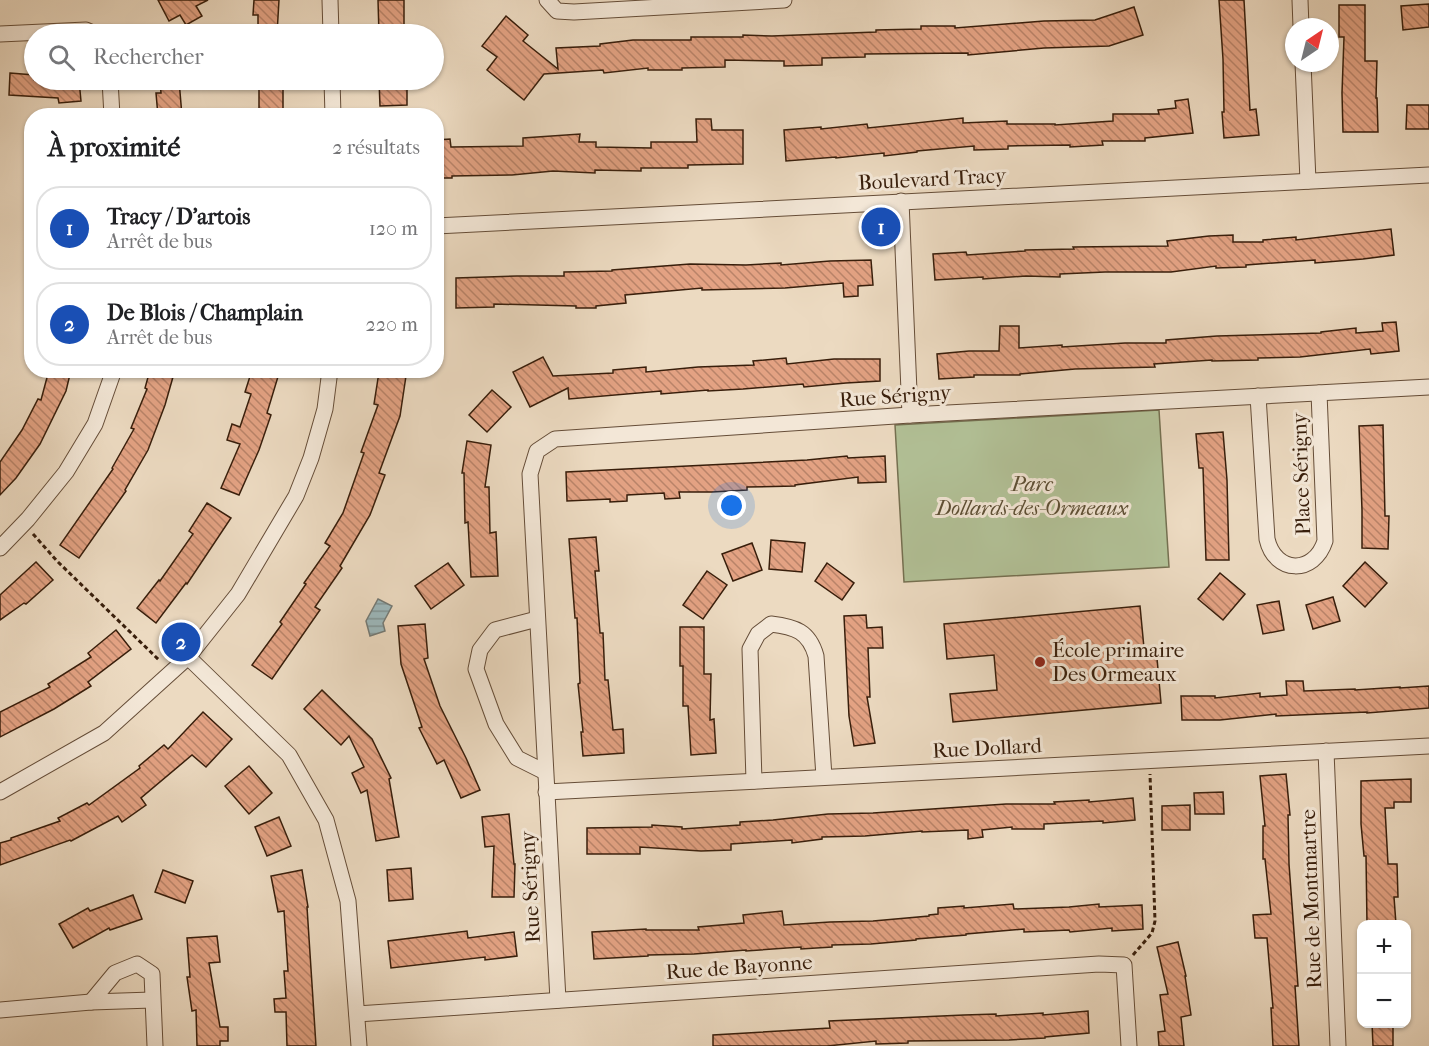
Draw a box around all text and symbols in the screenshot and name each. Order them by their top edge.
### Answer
north arrow [1285,18,1339,72]
search box [24,24,444,90]
icon: search [45,41,78,74]
text: Rechercher [93,44,204,70]
text: À proximité [48,132,180,163]
text: 2 résultats [332,136,420,159]
street label: Boulevard Tracy [857,163,1007,195]
text: Tracy / D'artois [107,204,250,230]
pin: 1 [862,204,900,250]
text: 1 [66,217,73,240]
text: 120 m [369,217,418,240]
text: Arrêt de bus [107,230,212,253]
text: De Blois / Champlain [107,300,303,326]
text: 2 [64,313,75,336]
text: 220 m [365,313,418,336]
text: Arrêt de bus [107,326,212,349]
street label: Rue Sérigny [838,380,952,412]
street label: Place Sérigny [1287,411,1315,536]
park label: Parc Dollards-des-Ormeaux [934,472,1129,520]
your location [717,491,746,520]
pin: 2 [162,620,201,664]
place label: École primaire Des Ormeaux [1052,638,1184,686]
marker: École primaire Des Ormeaux [1033,655,1047,669]
street label: Rue Dollard [932,733,1043,763]
street label: Rue de Montmartre [1296,809,1326,989]
street label: Rue Sérigny [515,830,545,944]
map controls [1357,920,1411,1028]
button: + [1357,920,1411,974]
street label: Rue de Bayonne [665,950,813,984]
button: − [1357,974,1411,1028]

